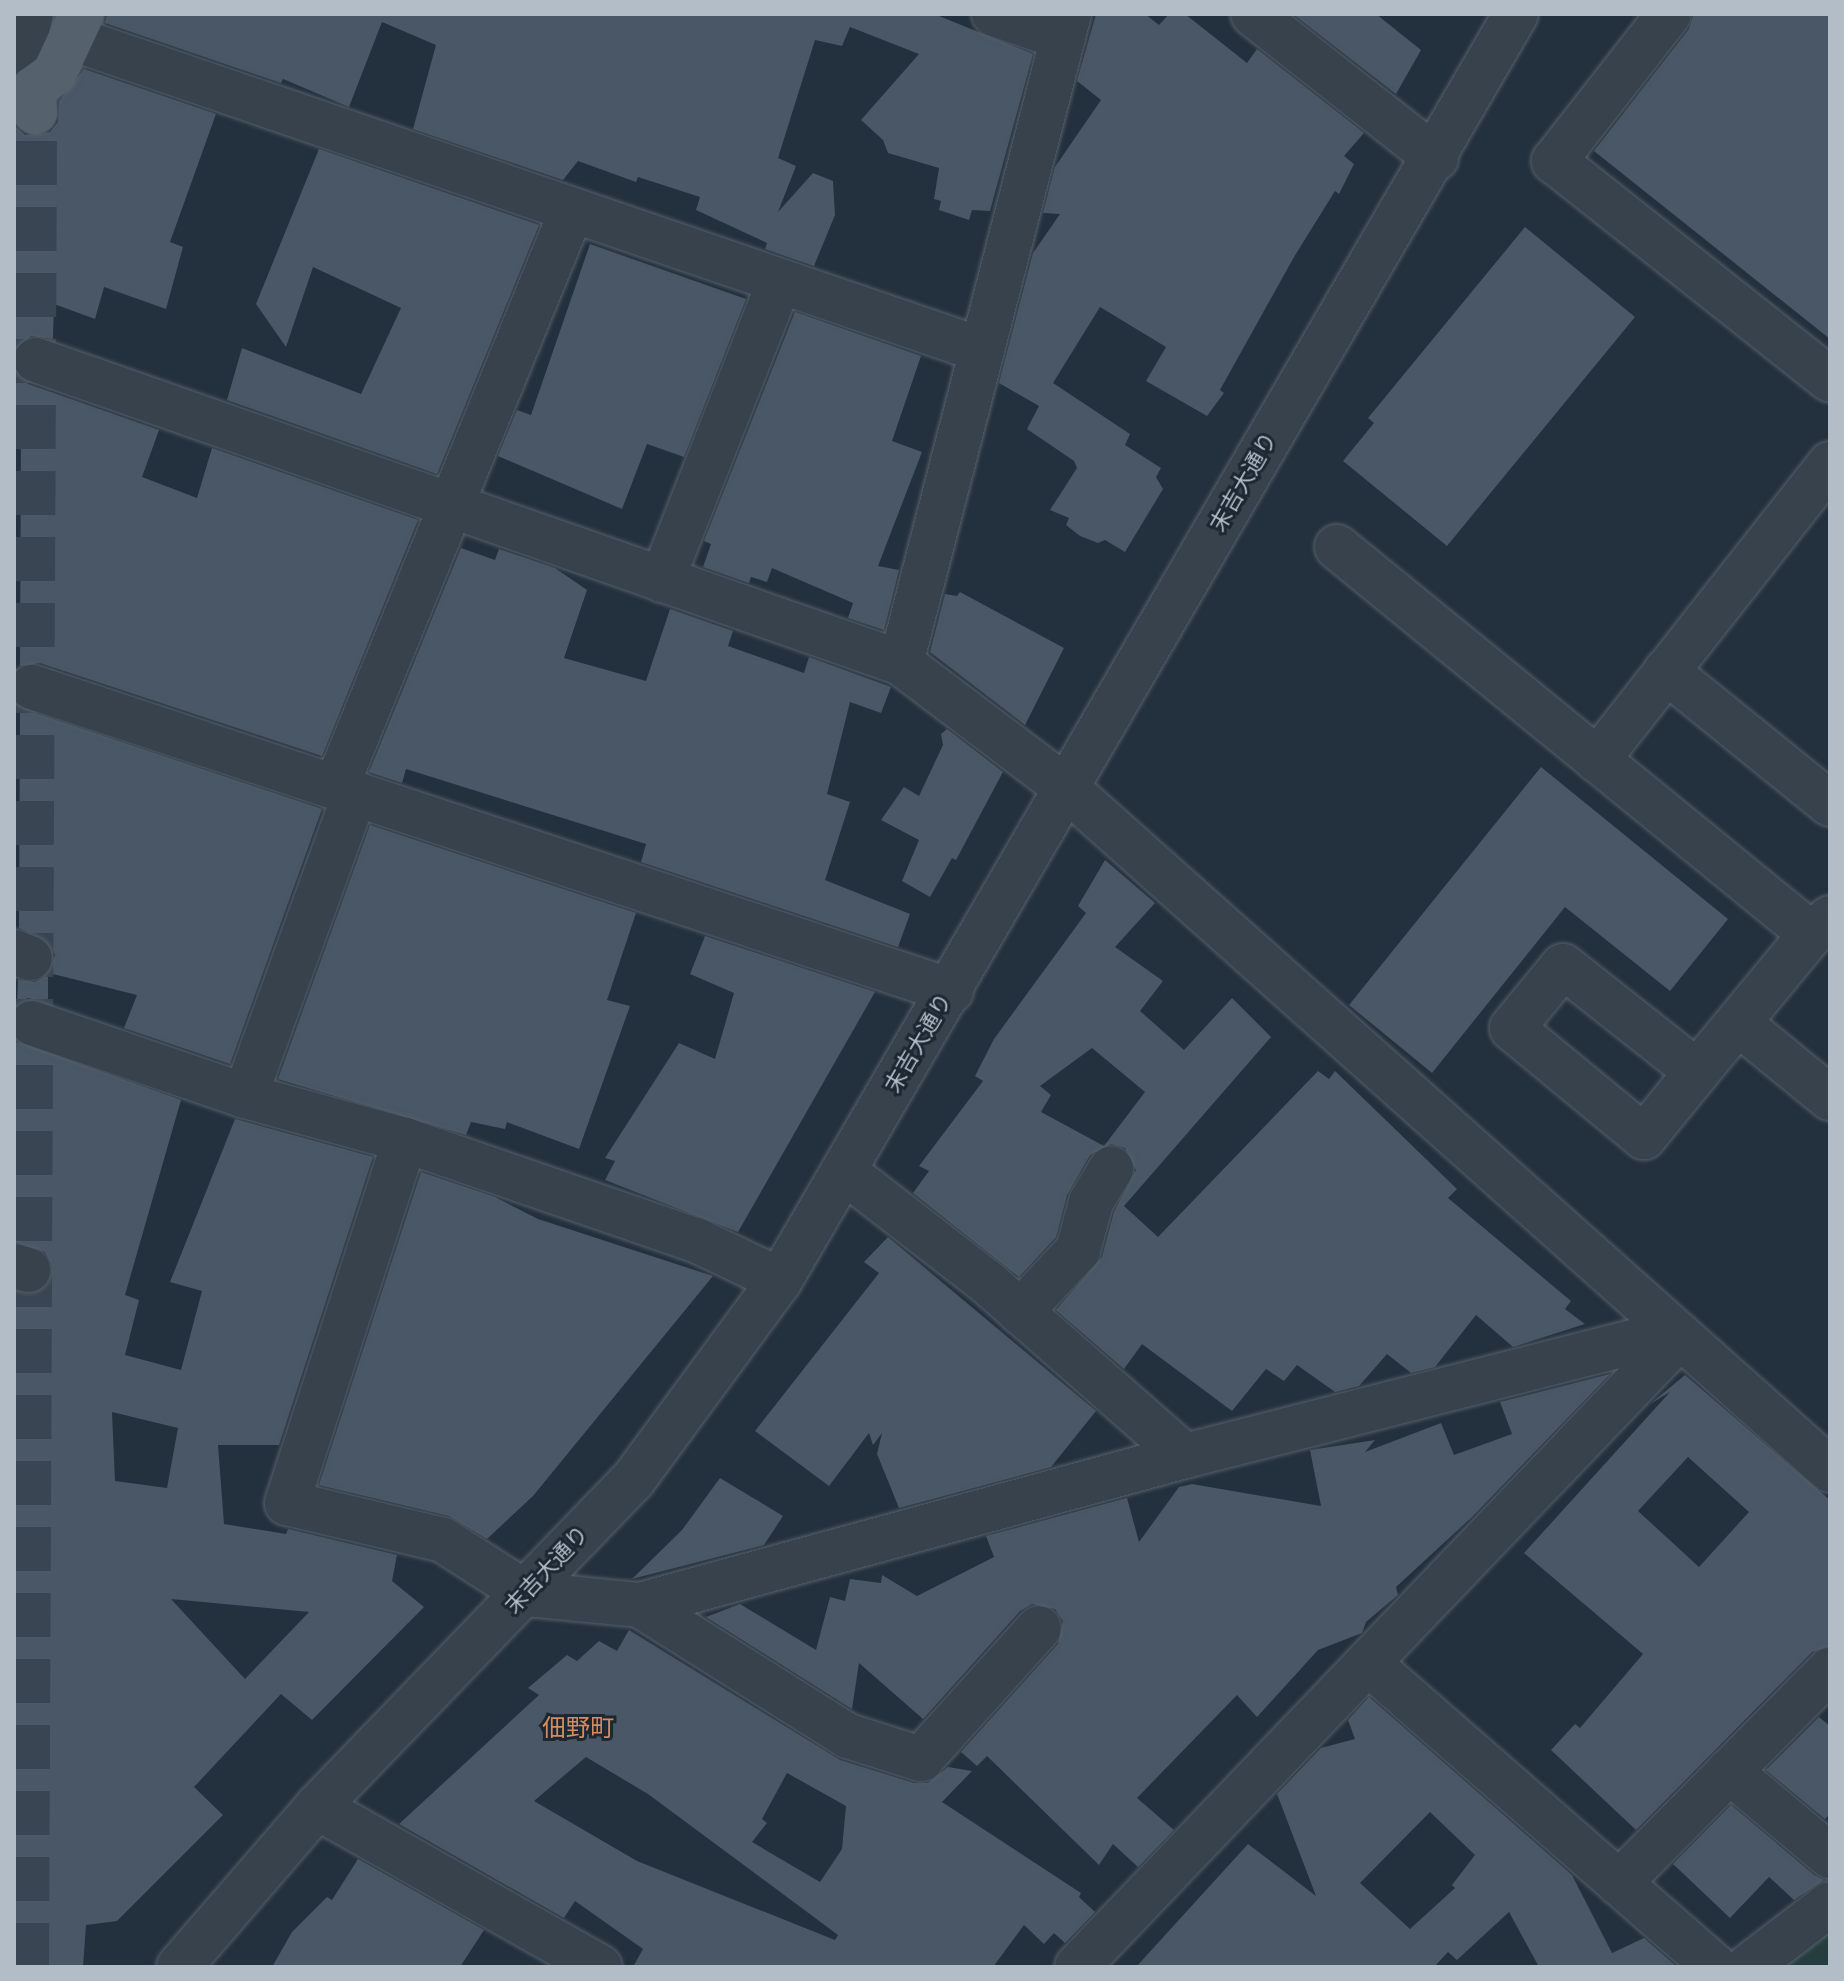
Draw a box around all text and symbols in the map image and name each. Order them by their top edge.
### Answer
street label: 末吉大通り [1206,429,1284,537]
street label: 末吉大通り [881,990,959,1098]
street label: 末吉大通り [501,1522,595,1620]
district label: 佃野町 [542,1717,614,1745]

